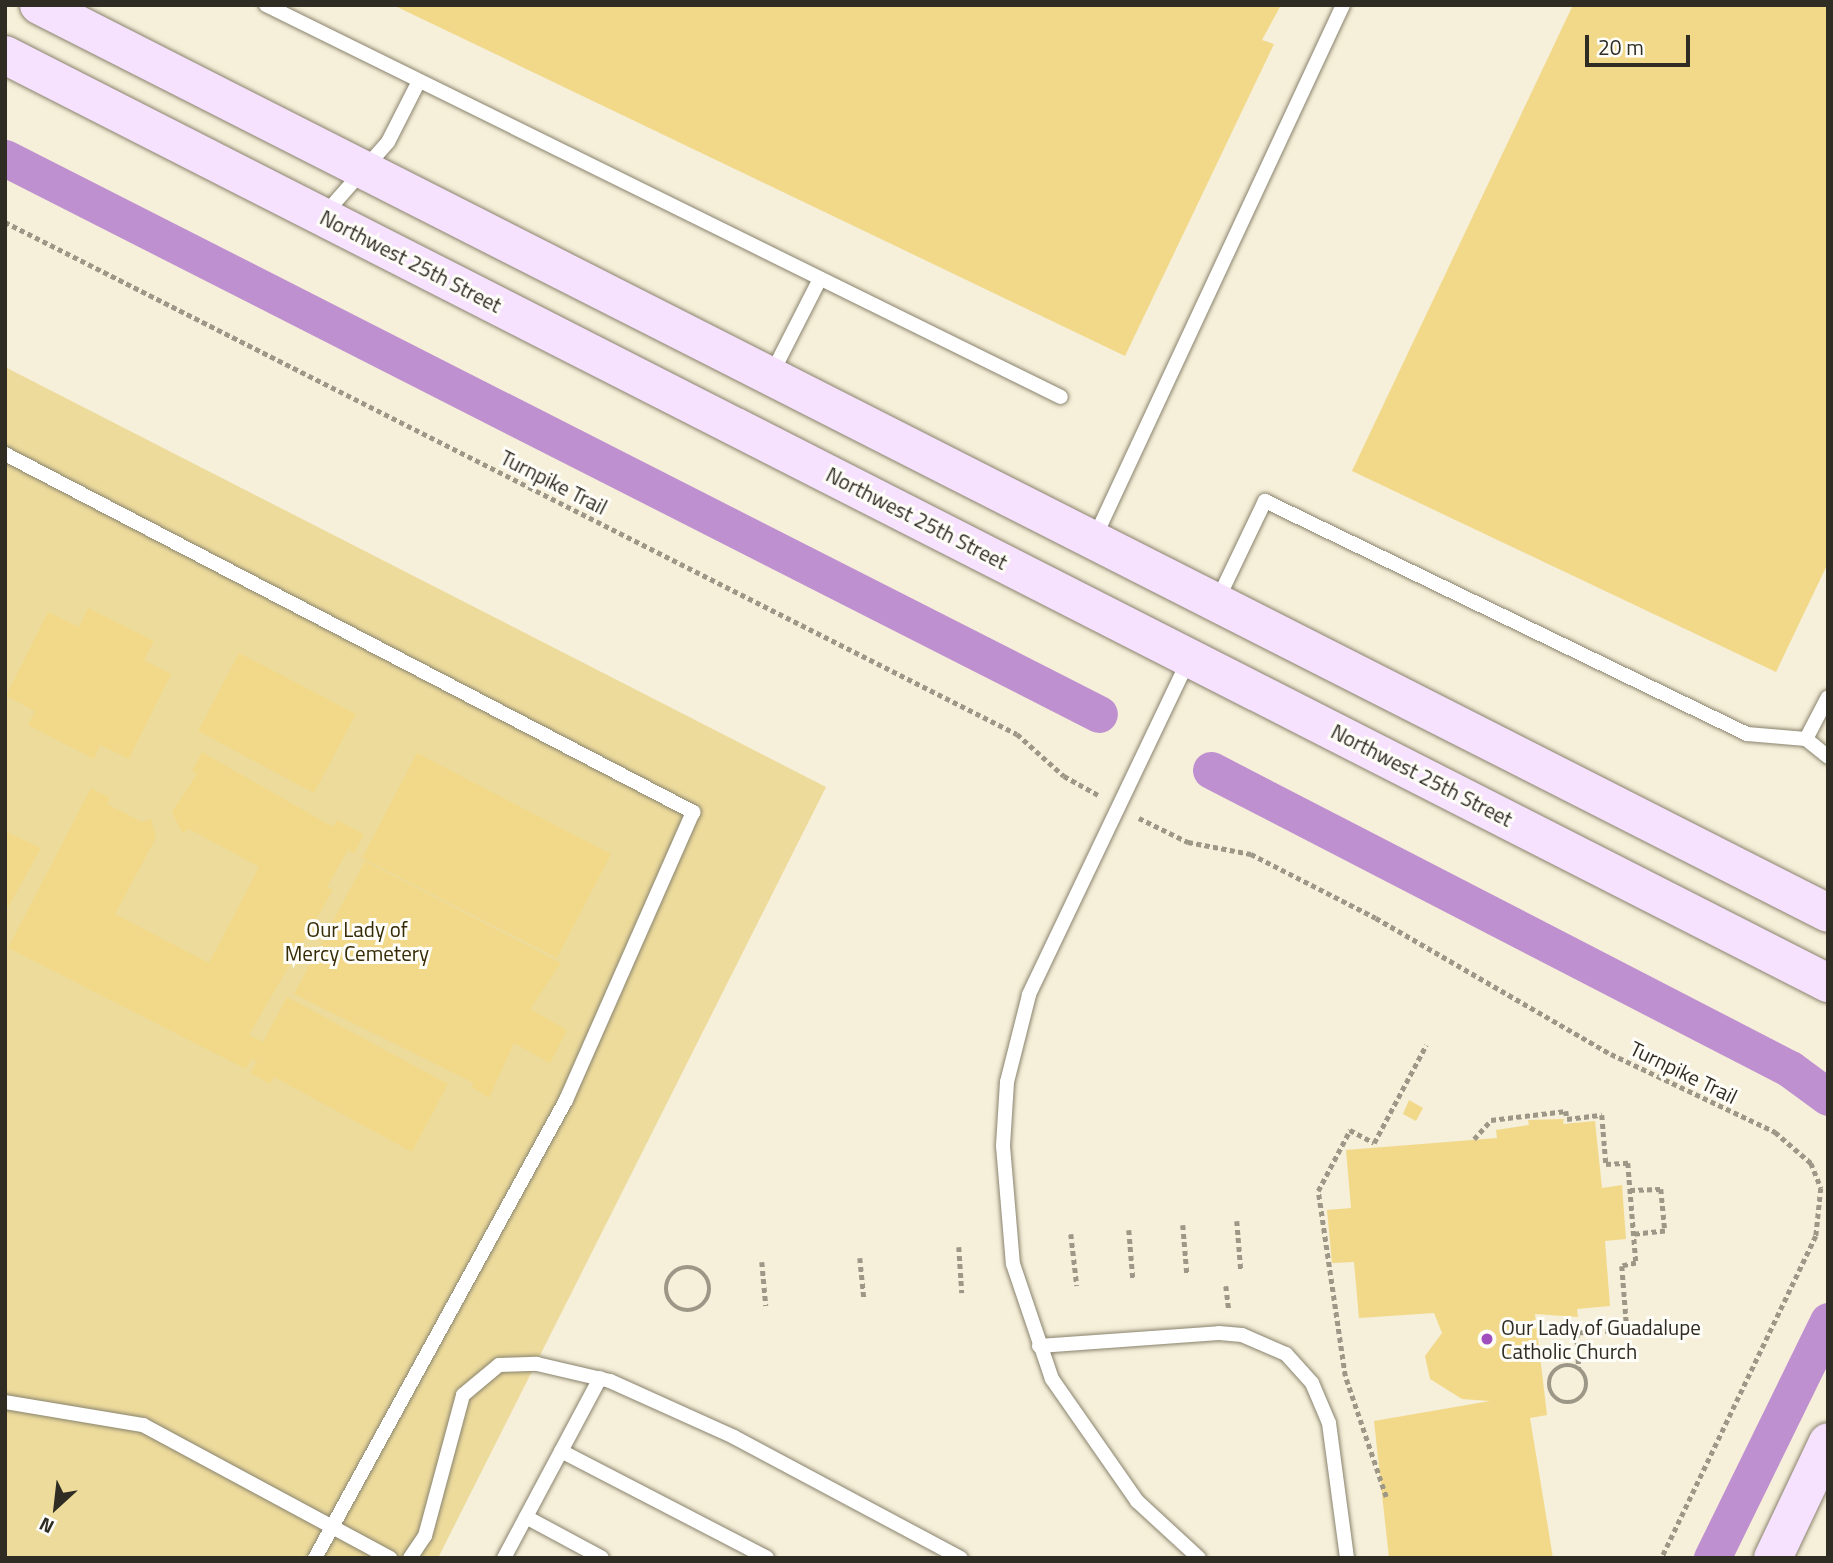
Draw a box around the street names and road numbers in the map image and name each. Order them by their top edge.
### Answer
street label: Northwest 25th Street [316,204,506,318]
street label: Turnpike Trail [497,444,611,520]
street label: Northwest 25th Street [822,461,1012,575]
street label: Northwest 25th Street [1327,718,1517,832]
street label: Turnpike Trail [1626,1035,1742,1109]

